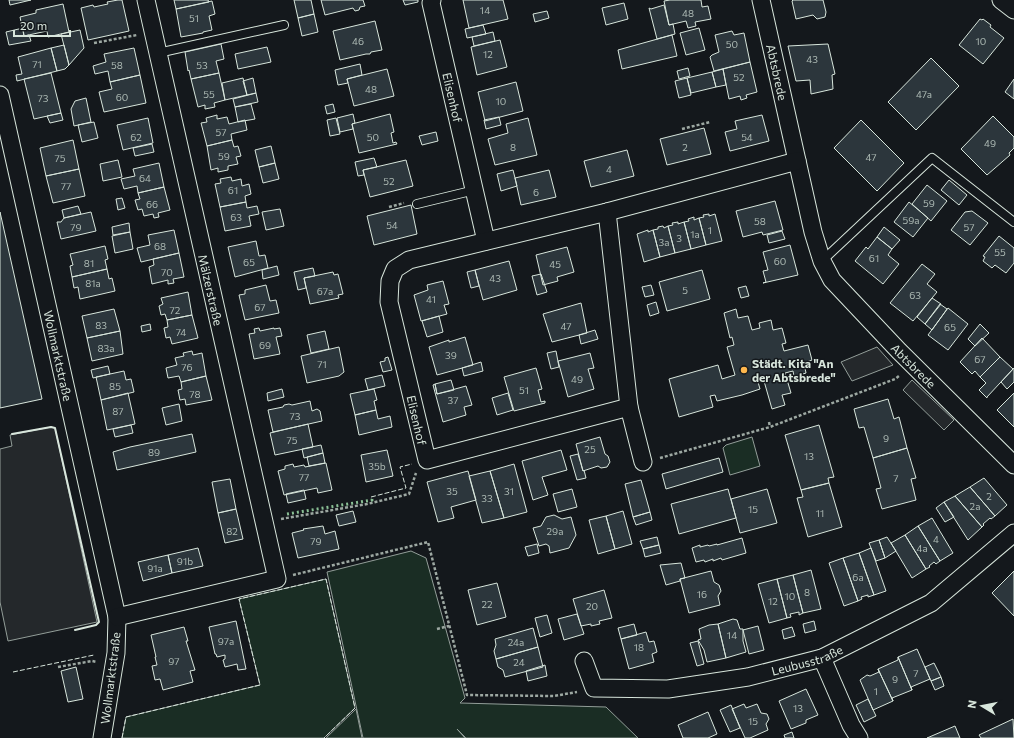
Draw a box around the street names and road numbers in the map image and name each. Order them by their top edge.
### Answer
street label: Abtsbrede [764,43,790,102]
street label: Elisenhof [440,71,465,124]
street label: Mälzerstraße [196,253,226,327]
street label: Wollmarktstraße [41,309,75,402]
street label: Abtsbrede [889,341,939,391]
street label: Elisenhof [404,394,430,446]
street label: Wollmarktstraße [97,631,123,725]
street label: Leubusstraße [770,642,845,678]

